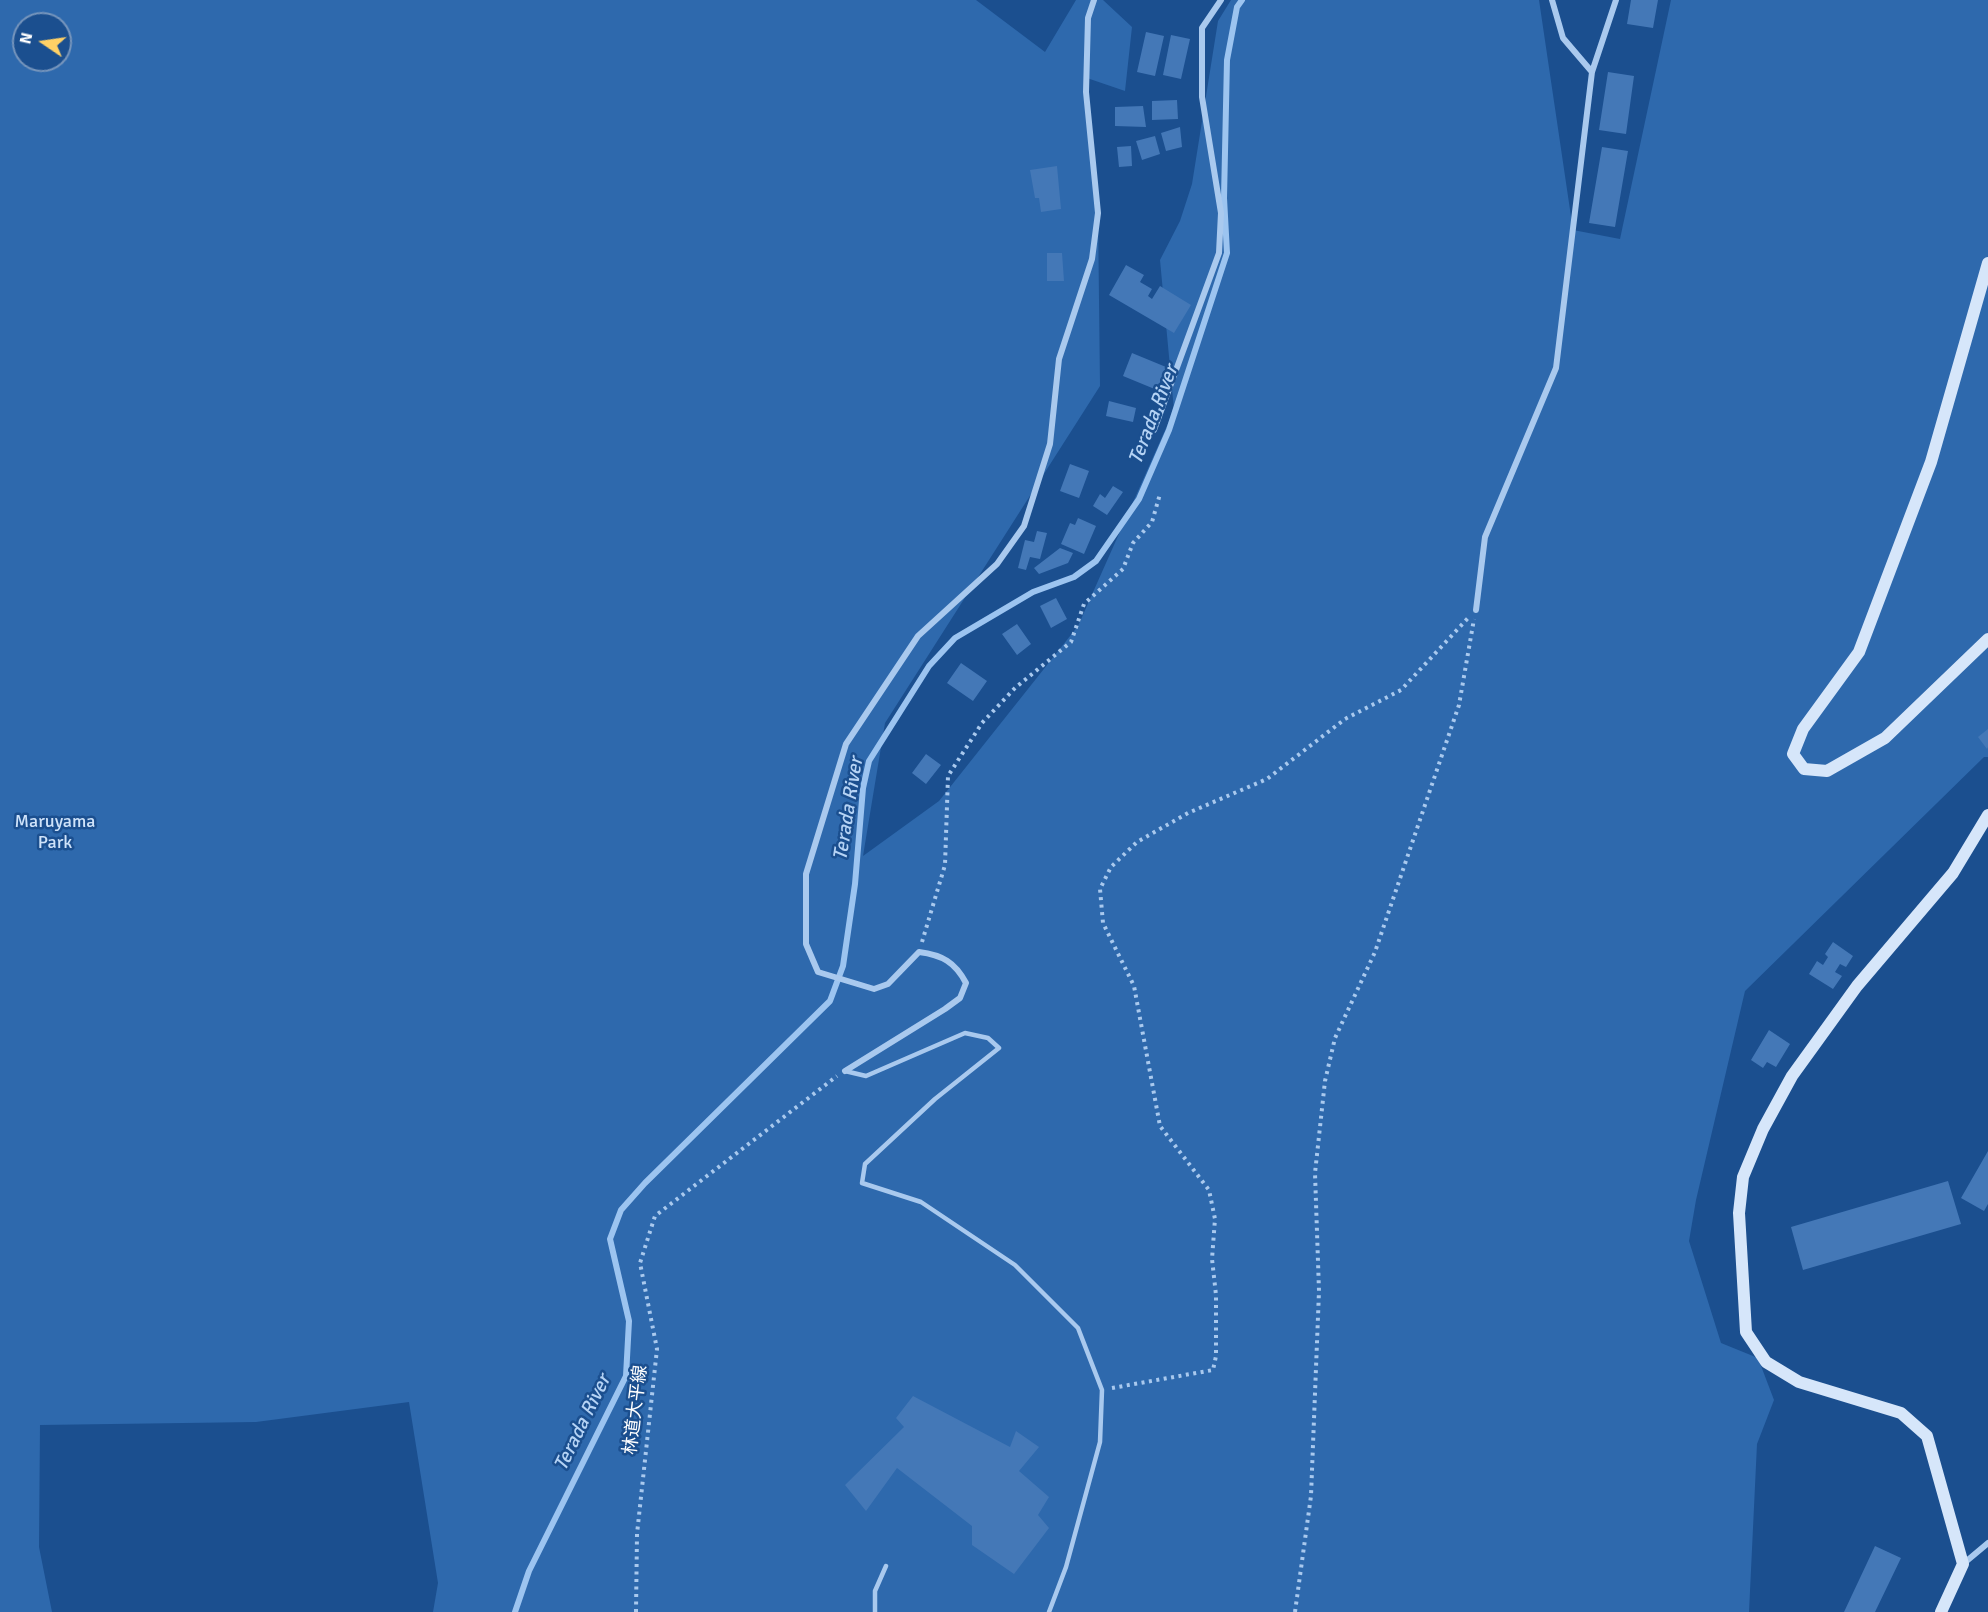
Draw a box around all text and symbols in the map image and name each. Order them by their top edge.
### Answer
north arrow [12,12,72,72]
text: N [15,31,37,46]
water label: Terada River [1124,362,1184,468]
water label: Terada River [829,756,869,862]
park label: Maruyama Park [15,811,95,854]
street label: 林道大平線 [620,1364,652,1456]
water label: Terada River [549,1371,617,1475]

